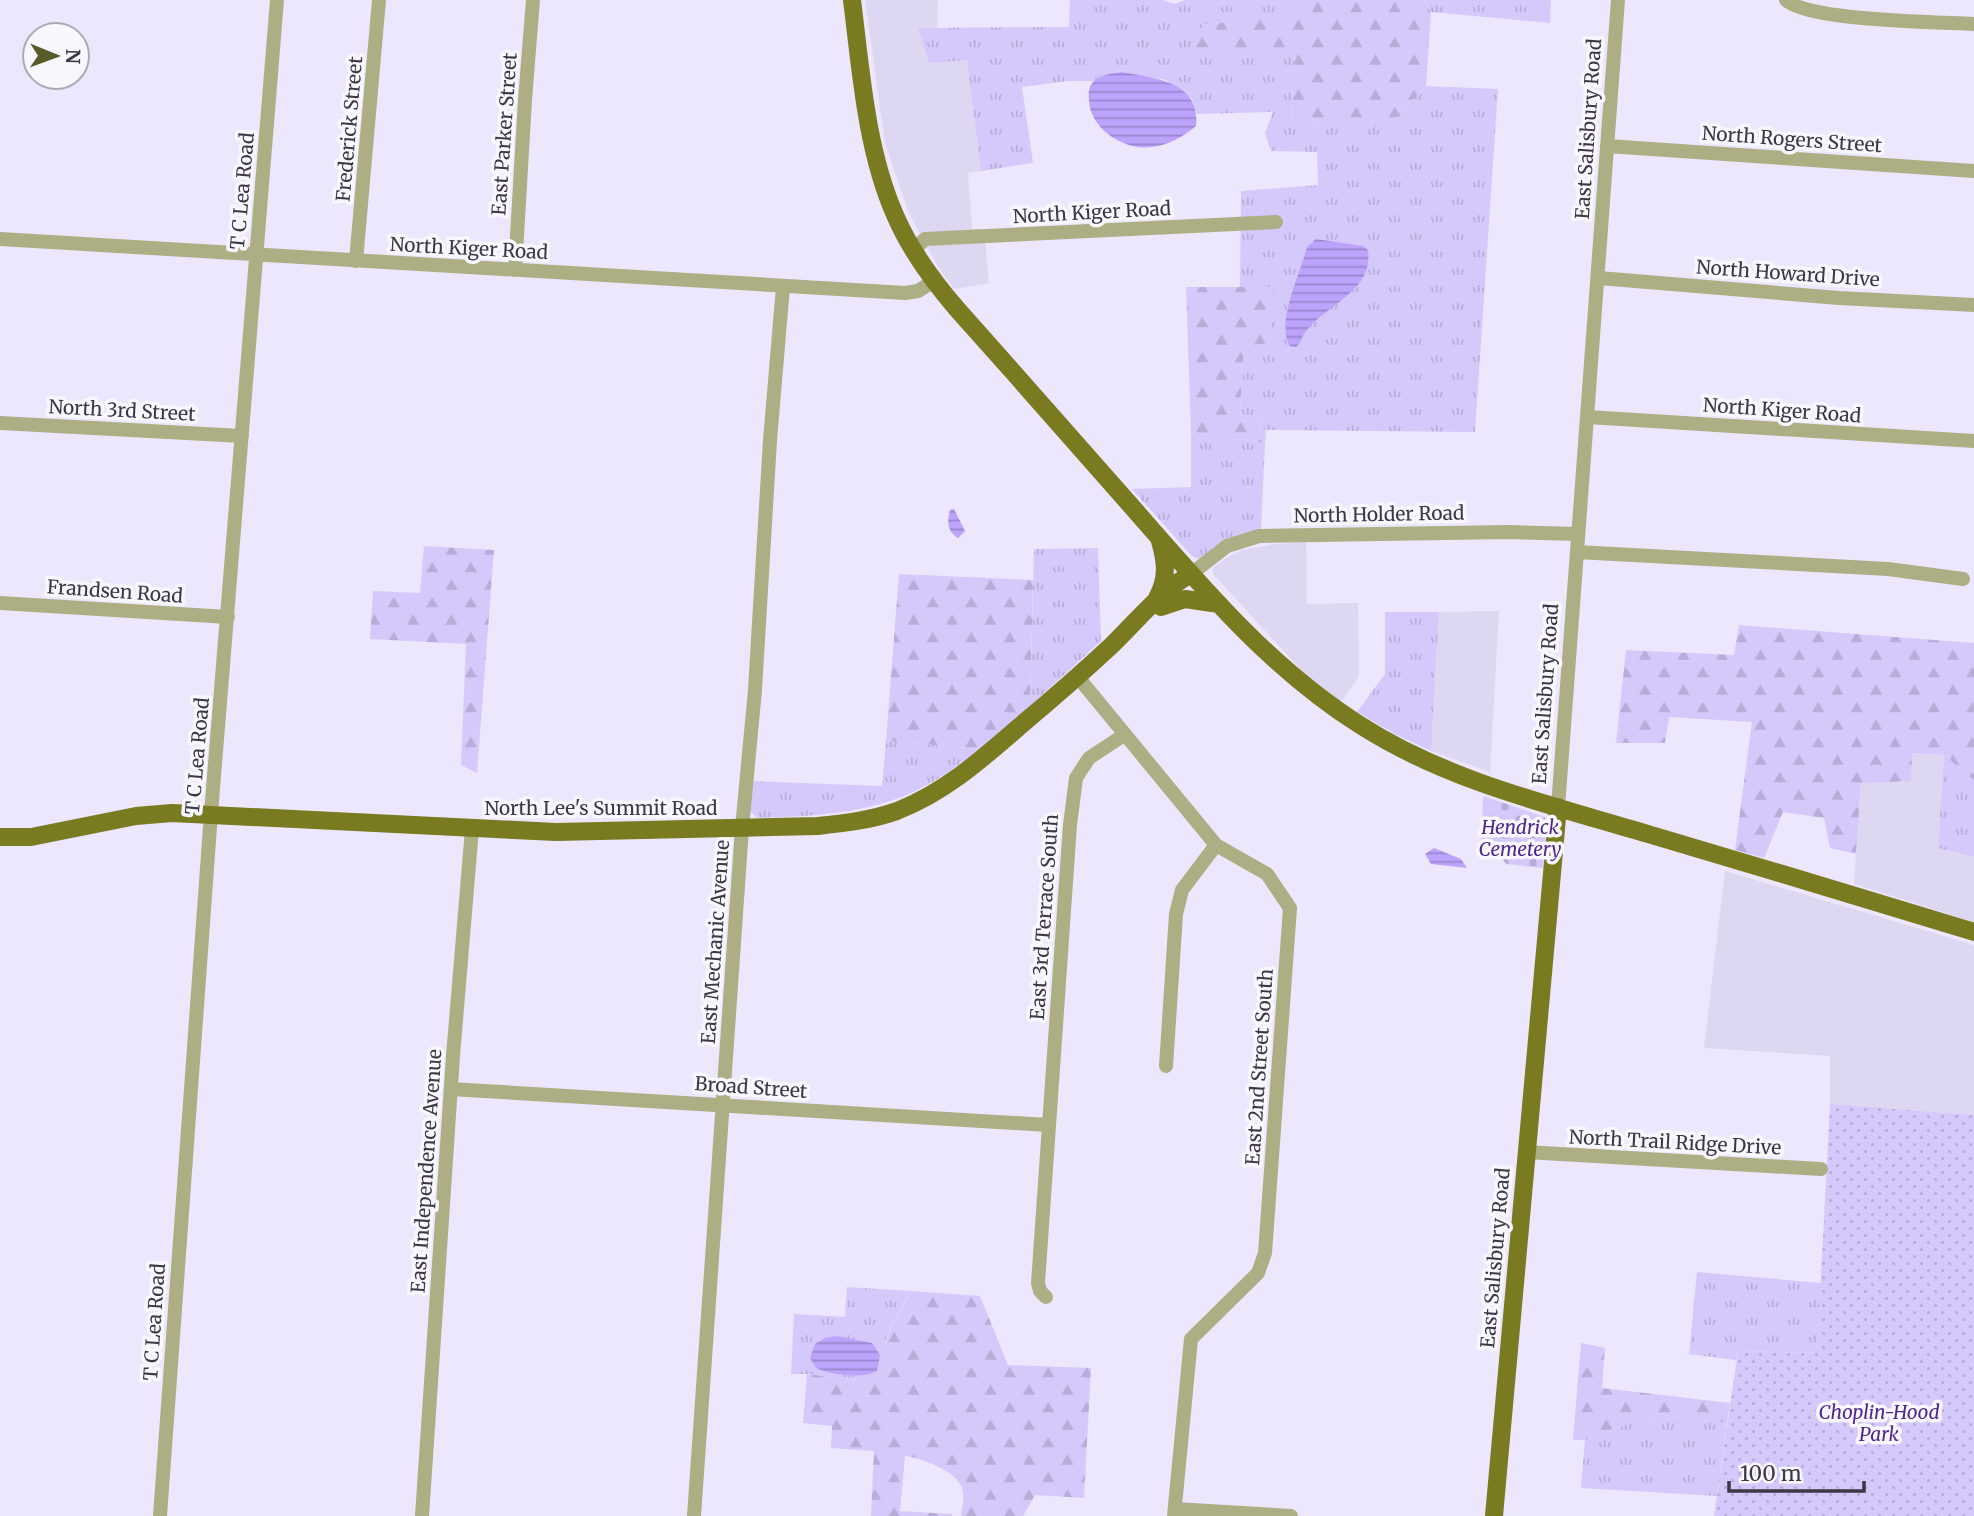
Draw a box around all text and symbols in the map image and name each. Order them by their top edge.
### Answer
north arrow [21,21,91,91]
street label: East Salisbury Road [1570,38,1606,220]
text: N [61,49,85,64]
street label: East Parker Street [486,51,522,216]
street label: Frederick Street [331,55,367,203]
street label: North Rogers Street [1701,121,1883,157]
street label: T C Lea Road [225,131,259,251]
street label: North Kiger Road [1012,196,1172,228]
street label: North Kiger Road [389,232,549,264]
street label: North Howard Drive [1695,255,1881,291]
street label: North Kiger Road [1702,393,1862,427]
street label: North 3rd Street [48,394,197,426]
street label: North Holder Road [1293,501,1465,527]
street label: Frandsen Road [46,574,184,608]
street label: East Salisbury Road [1527,603,1563,785]
street label: T C Lea Road [180,696,214,816]
street label: North Lee's Summit Road [484,796,718,820]
street label: East 3rd Terrace South [1025,813,1063,1021]
park label: Hendrick Cemetery [1479,815,1561,861]
street label: East Mechanic Avenue [696,839,734,1045]
street label: East 2nd Street South [1240,968,1278,1166]
street label: East Independence Avenue [406,1048,447,1294]
street label: Broad Street [694,1071,809,1103]
street label: North Trail Ridge Drive [1568,1124,1782,1160]
street label: East Salisbury Road [1475,1167,1515,1349]
street label: T C Lea Road [138,1263,170,1381]
park label: Choplin-Hood Park [1819,1400,1940,1446]
scale bar [1729,1450,1864,1494]
text: 100 m [1740,1460,1802,1487]

